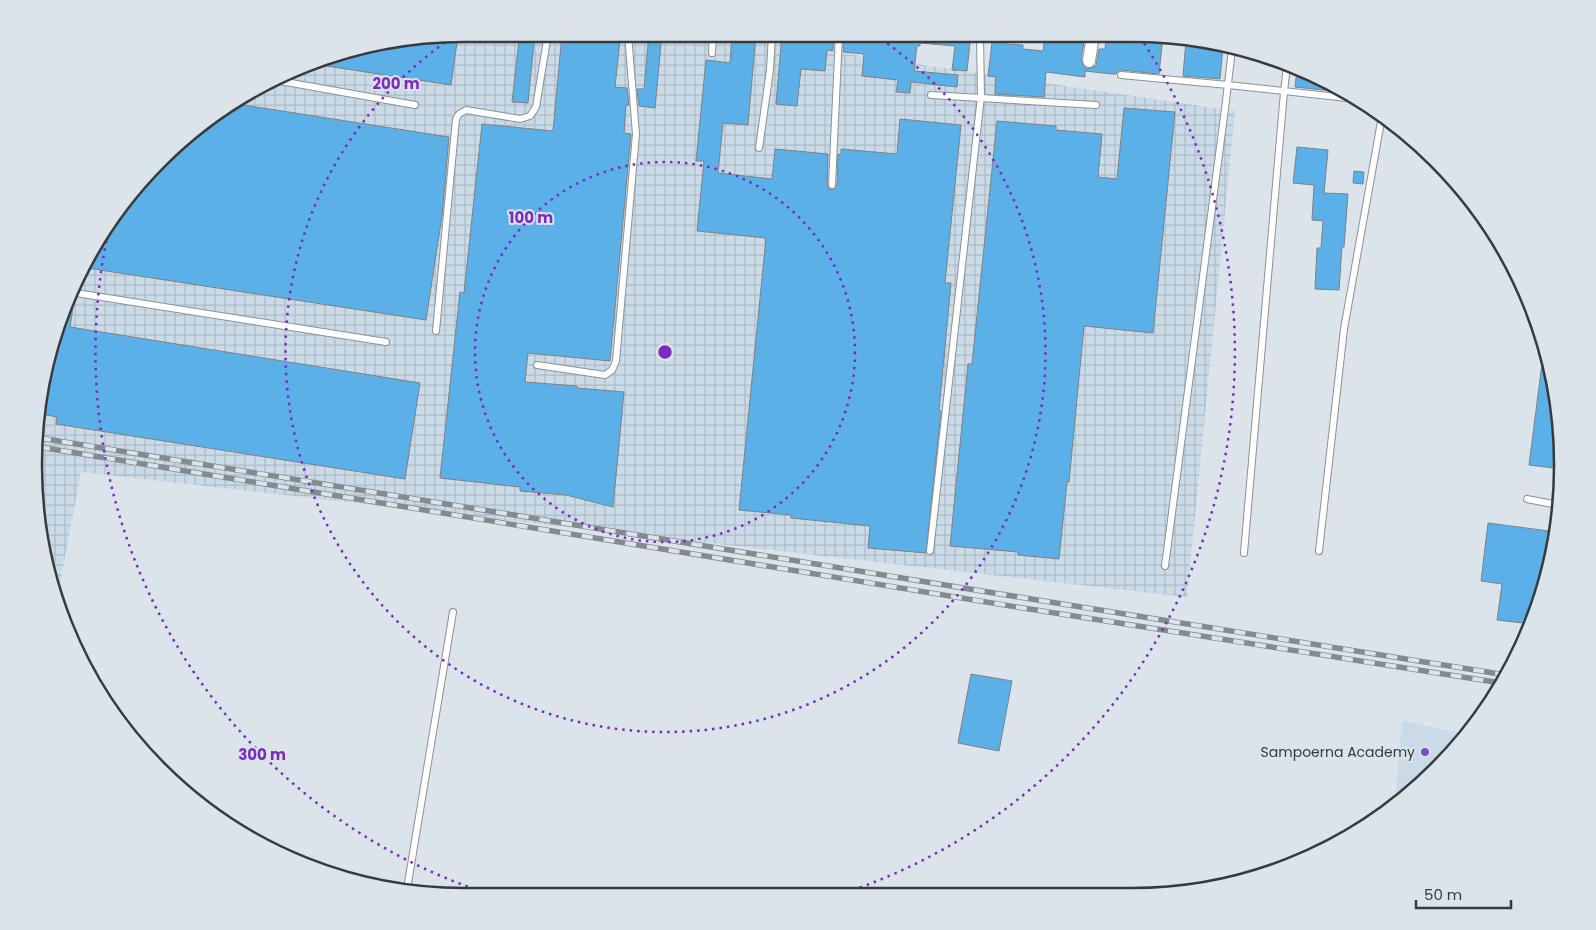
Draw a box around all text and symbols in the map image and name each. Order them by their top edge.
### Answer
text: 200 m [372,73,420,94]
text: 100 m [509,207,553,228]
centre of rings [656,343,674,361]
place label: Sampoerna Academy [1261,742,1415,762]
text: 300 m [238,744,286,765]
marker: Sampoerna Academy [1419,746,1431,758]
scale bar [1416,878,1511,910]
text: 50 m [1424,884,1462,905]

